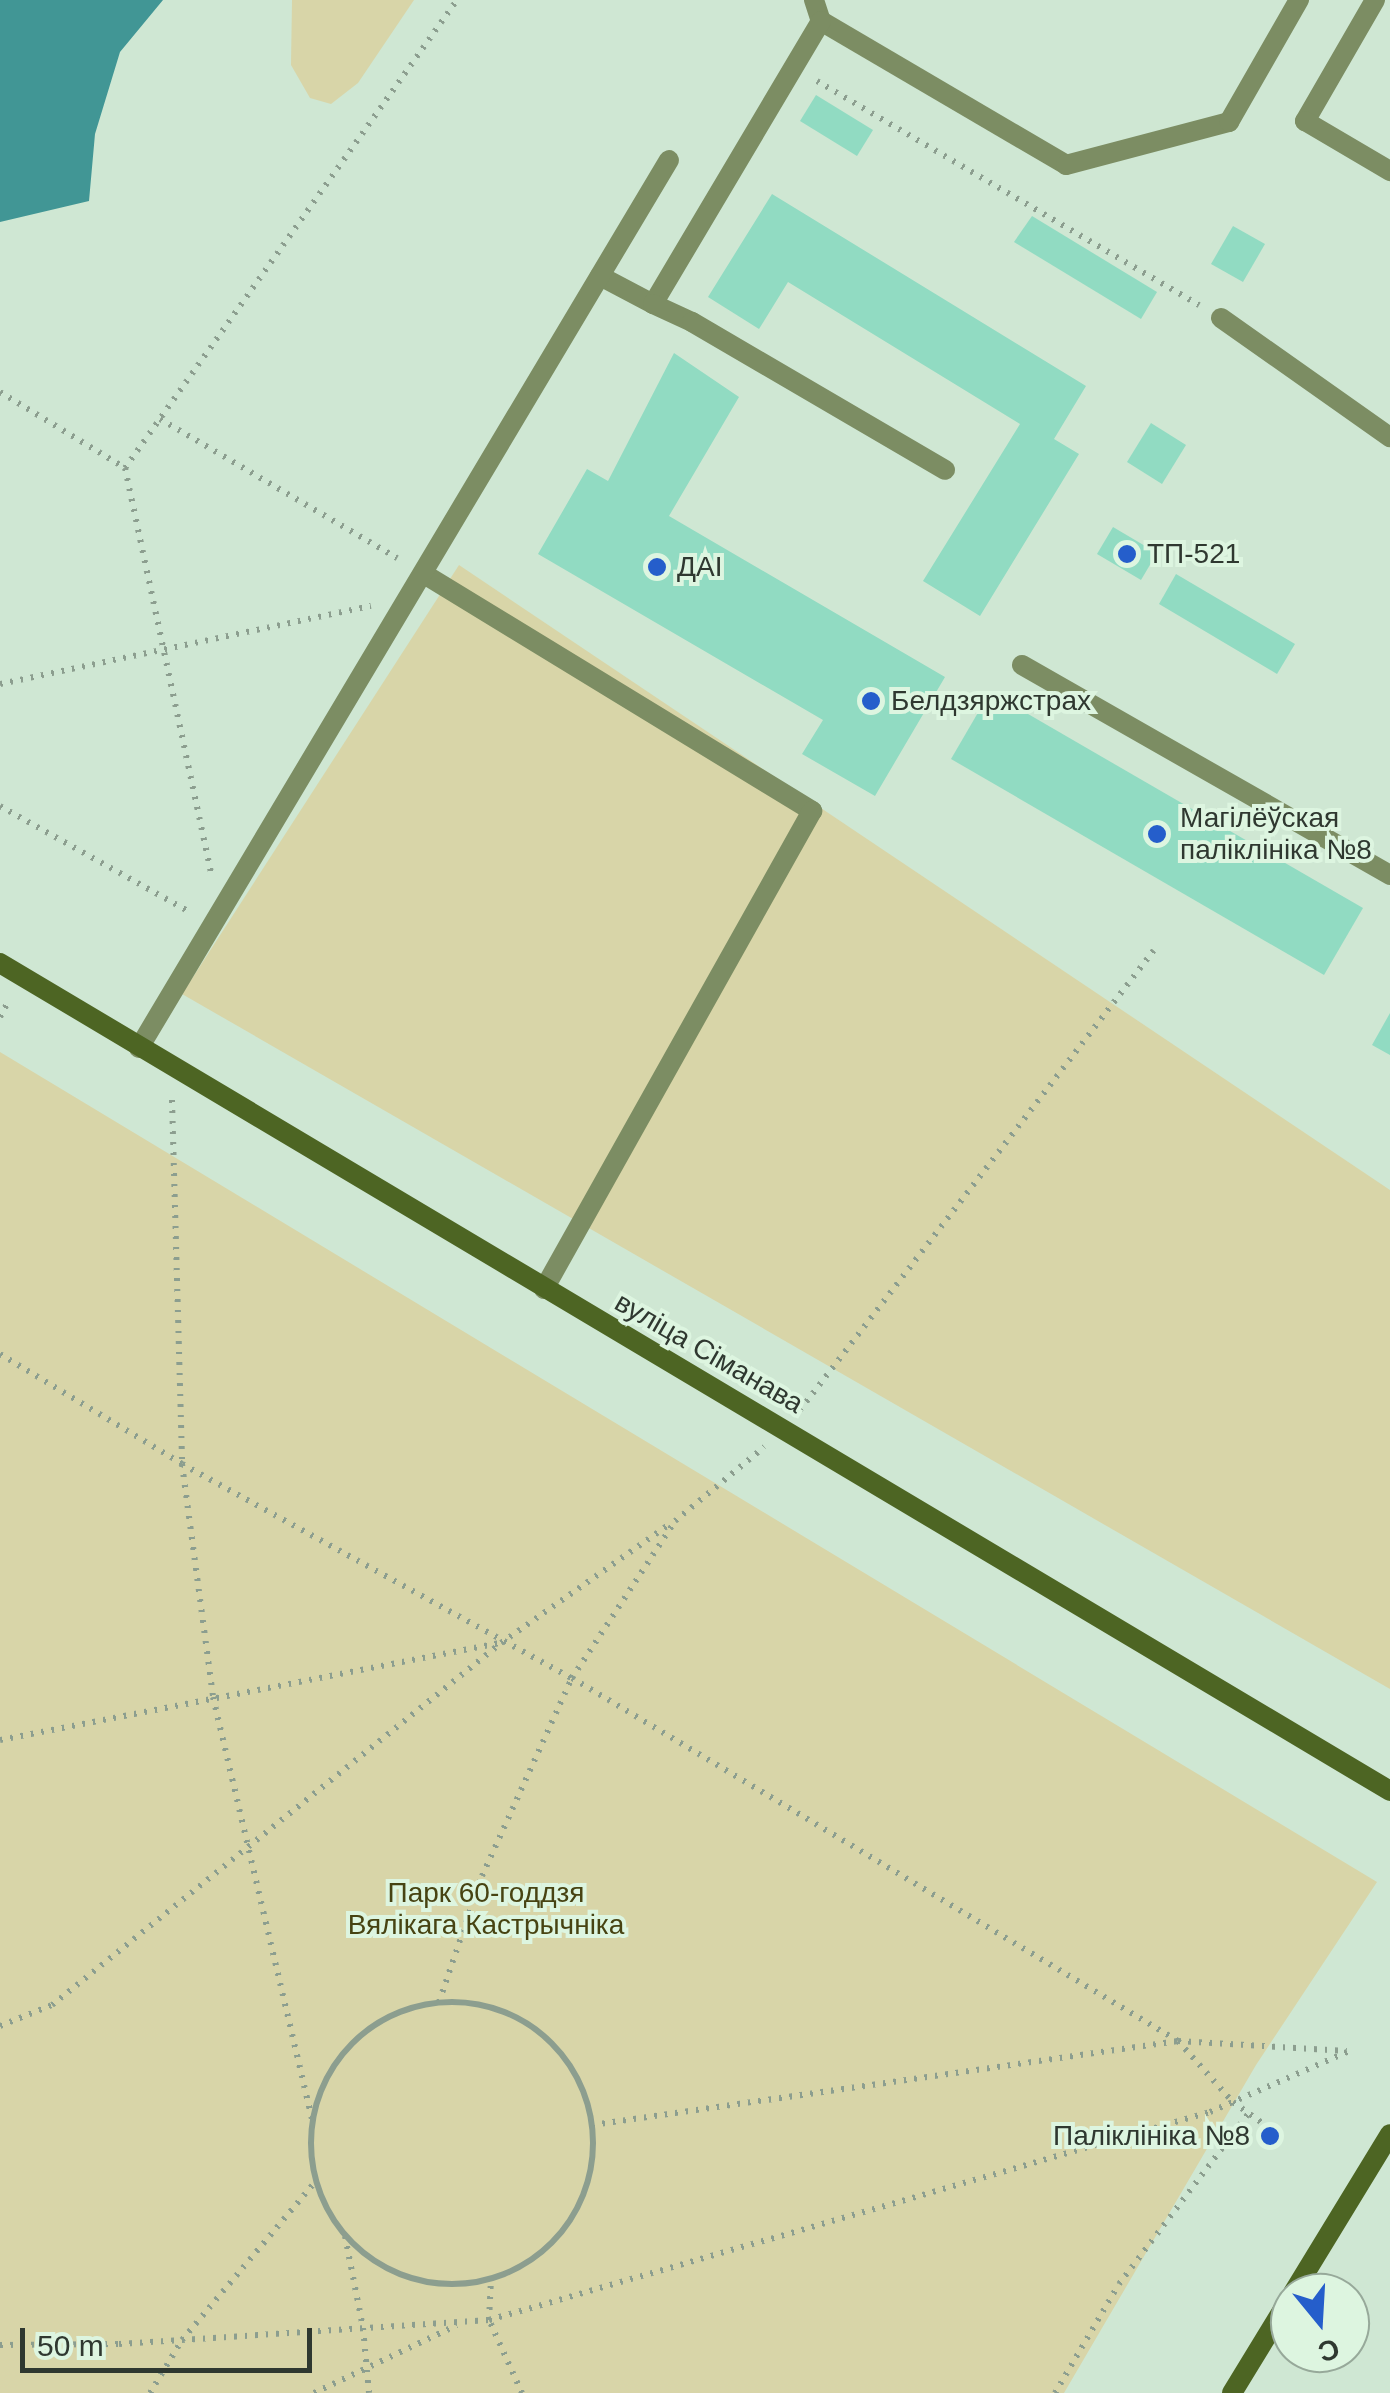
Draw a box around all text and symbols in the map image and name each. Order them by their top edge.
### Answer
place label: ТП-521 [1147,537,1240,571]
marker: ТП-521 [1116,543,1138,565]
place label: ДАІ [677,550,722,584]
marker: ДАІ [646,556,668,578]
place label: Белдзяржстрах [891,684,1091,718]
marker: Белдзяржстрах [860,690,882,712]
place label: Магілёўская паліклініка №8 [1180,801,1372,867]
marker: Магілёўская паліклініка №8 [1144,821,1170,847]
street label: вуліца Сіманава [609,1285,809,1421]
park label: Парк 60-годдзя Вялікага Кастрычніка [348,1876,624,1942]
place label: Паліклініка №8 [1053,2119,1250,2153]
marker: Паліклініка №8 [1259,2125,1281,2147]
north arrow [1270,2273,1370,2373]
scale bar [25,2308,318,2370]
text: 50 m [37,2329,104,2362]
text: С [1314,2332,1343,2368]

